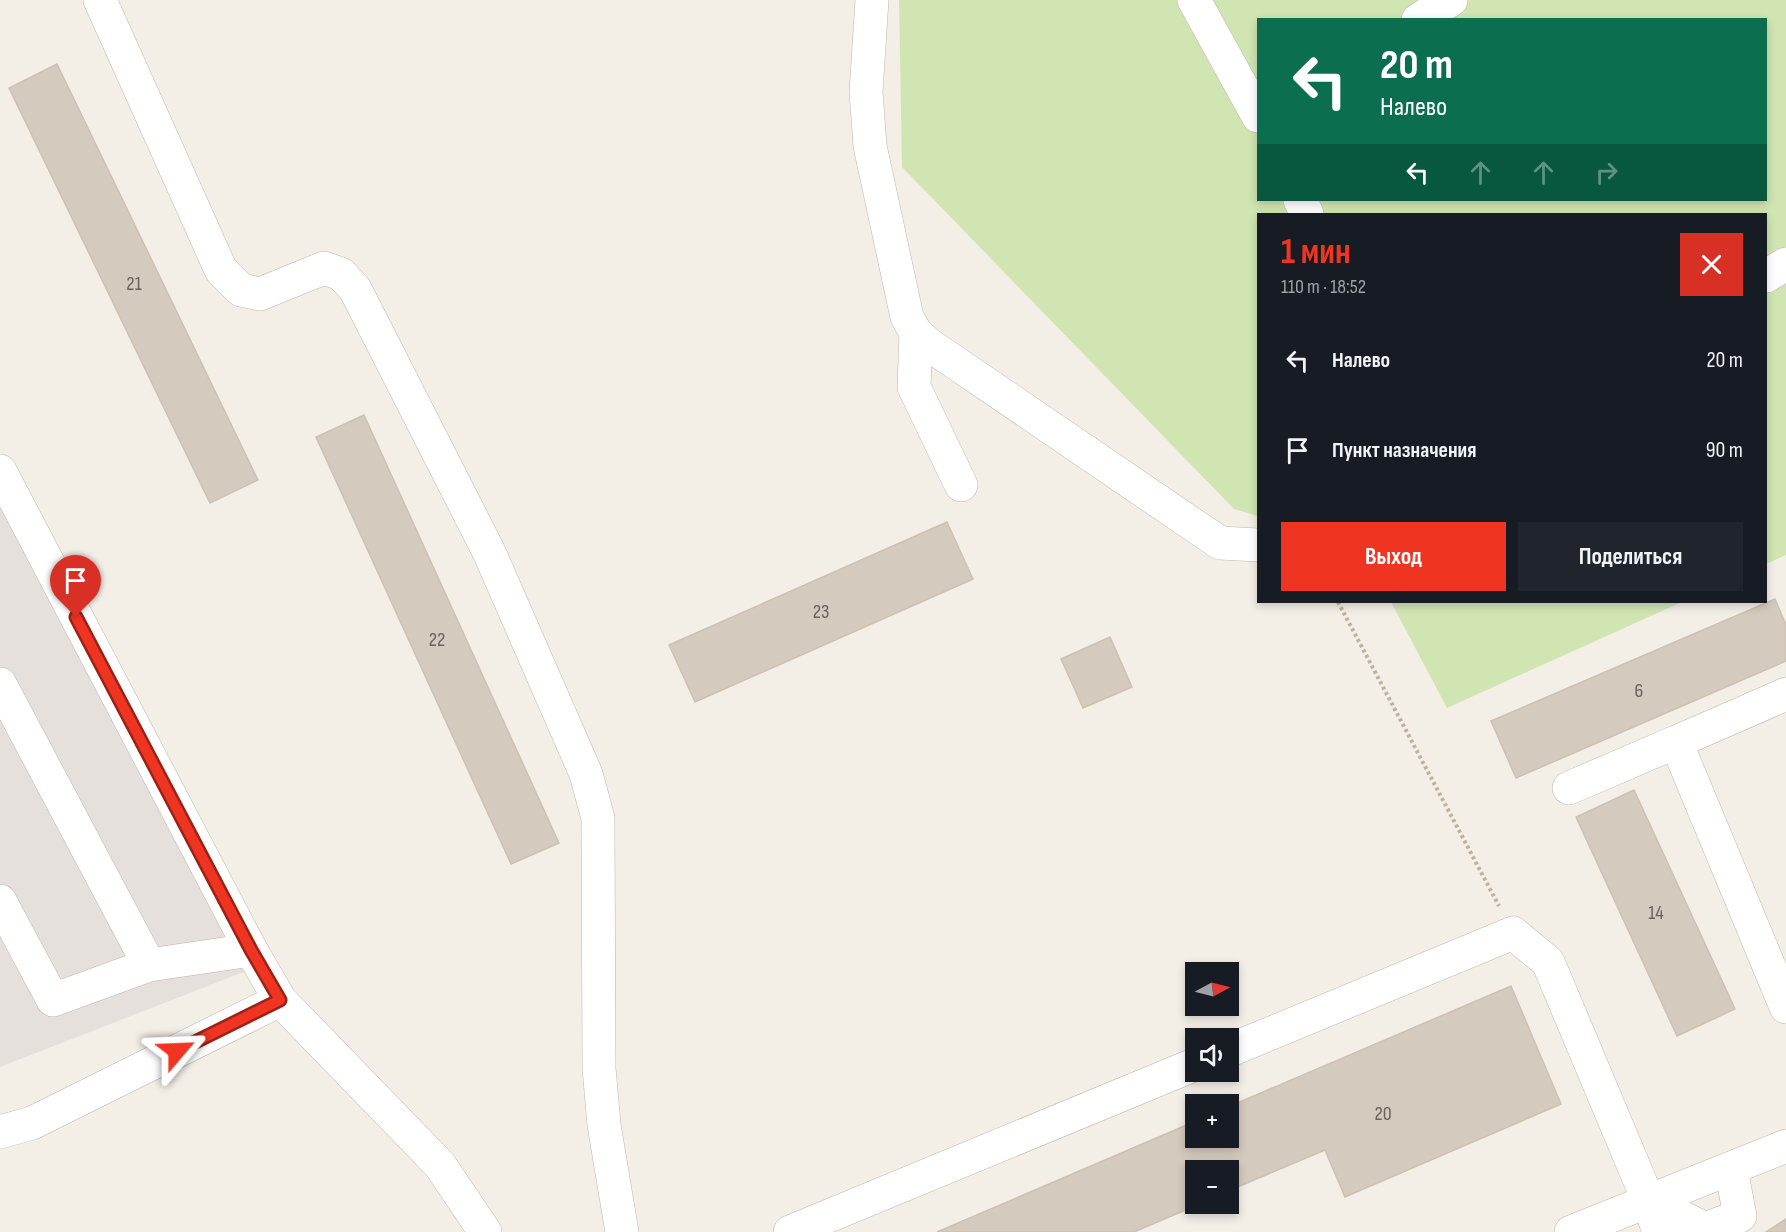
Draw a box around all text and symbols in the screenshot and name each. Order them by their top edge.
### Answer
text: 20 m [1380,40,1453,91]
icon: left [1281,42,1359,120]
text: Налево [1380,91,1447,123]
icon: left [1401,156,1434,189]
icon: ahead [1464,156,1497,189]
icon: ahead [1527,156,1560,189]
icon: right [1590,156,1623,189]
text: 1 мин [1281,231,1351,274]
button: close [1680,233,1743,296]
house number: 21 [126,272,142,296]
text: 110 m · 18:52 [1281,275,1366,299]
icon: left [1281,344,1314,377]
text: Налево [1332,347,1390,374]
text: 20 m [1707,347,1743,374]
icon: arrive [1281,434,1314,467]
text: Пункт назначения [1332,437,1476,464]
text: 90 m [1706,437,1743,464]
button: Выход [1281,522,1506,591]
button: Поделиться [1518,522,1743,591]
pin [50,555,101,617]
icon: arrive [59,564,92,597]
house number: 23 [813,600,829,624]
house number: 22 [429,628,445,652]
house number: 6 [1635,679,1643,703]
house number: 14 [1648,901,1664,925]
north arrow [1185,962,1239,1016]
map controls [1185,962,1239,1214]
position arrow [145,1019,209,1083]
button: sound [1185,1028,1239,1082]
button: + [1185,1094,1239,1148]
house number: 20 [1374,1102,1392,1126]
button: − [1185,1160,1239,1214]

